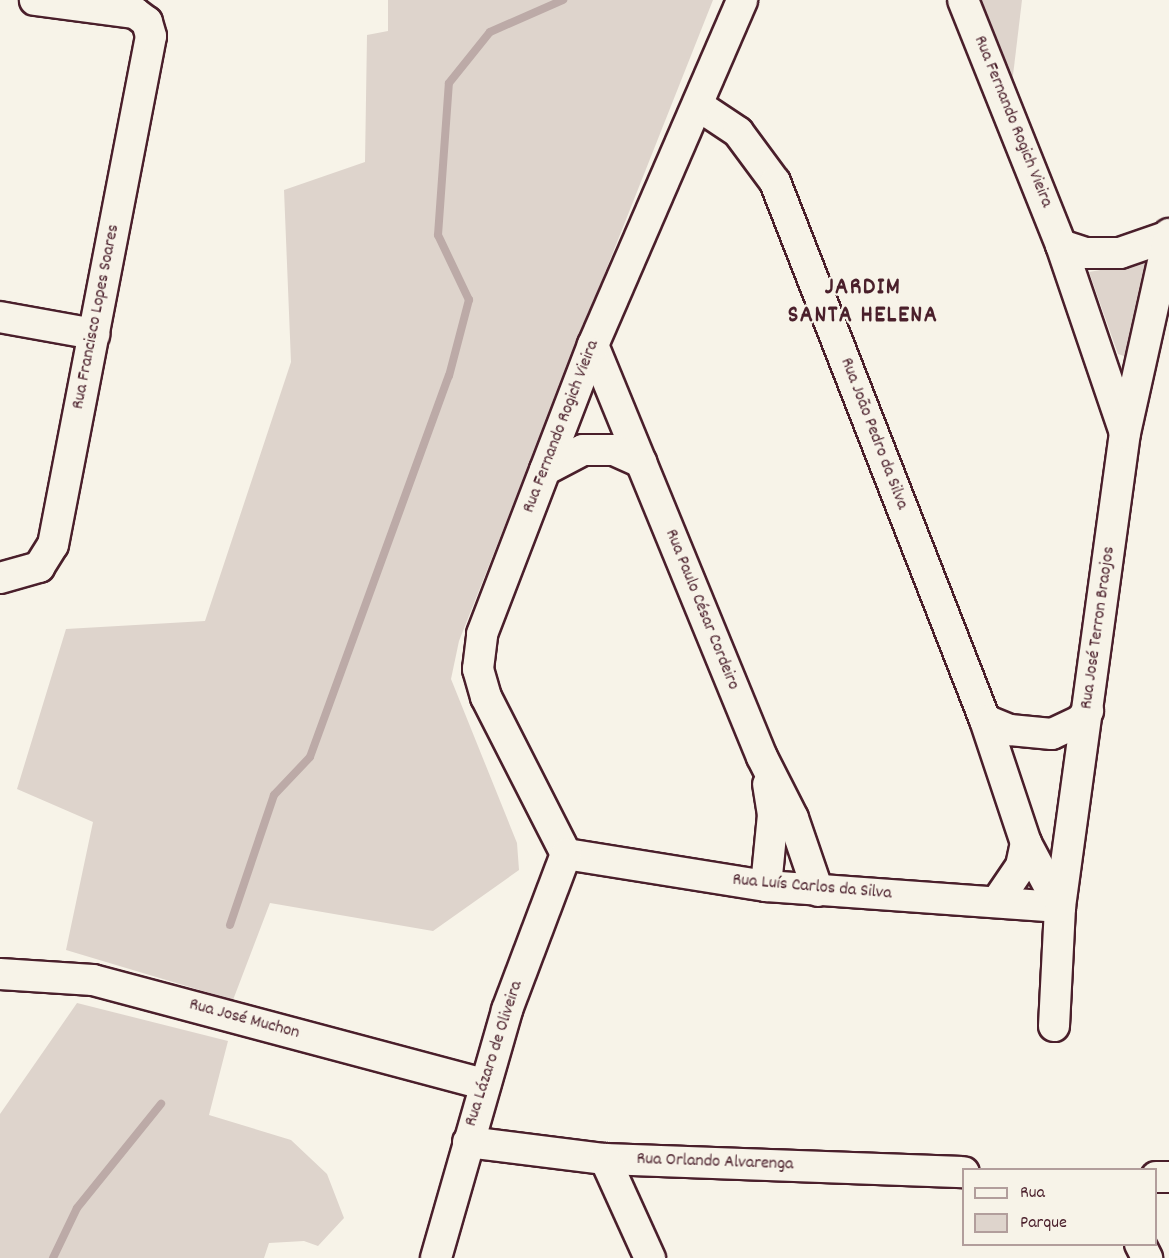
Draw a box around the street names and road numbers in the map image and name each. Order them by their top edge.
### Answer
street label: Rua Fernando Rogich Vieira [968,33,1056,211]
street label: Rua Francisco Lopes Soares [68,223,126,411]
street label: Rua Fernando Rogich Vieira [519,338,605,516]
street label: Rua João Pedro da Silva [834,355,912,513]
street label: Rua Paulo César Cordeiro [659,527,743,693]
street label: Rua José Terron Braojos [1077,545,1121,711]
street label: Rua Luís Carlos da Silva [732,870,892,906]
street label: Rua Lázaro de Oliveira [461,978,529,1130]
street label: Rua José Muchon [187,995,301,1045]
street label: Rua Orlando Alvarenga [636,1149,794,1177]

